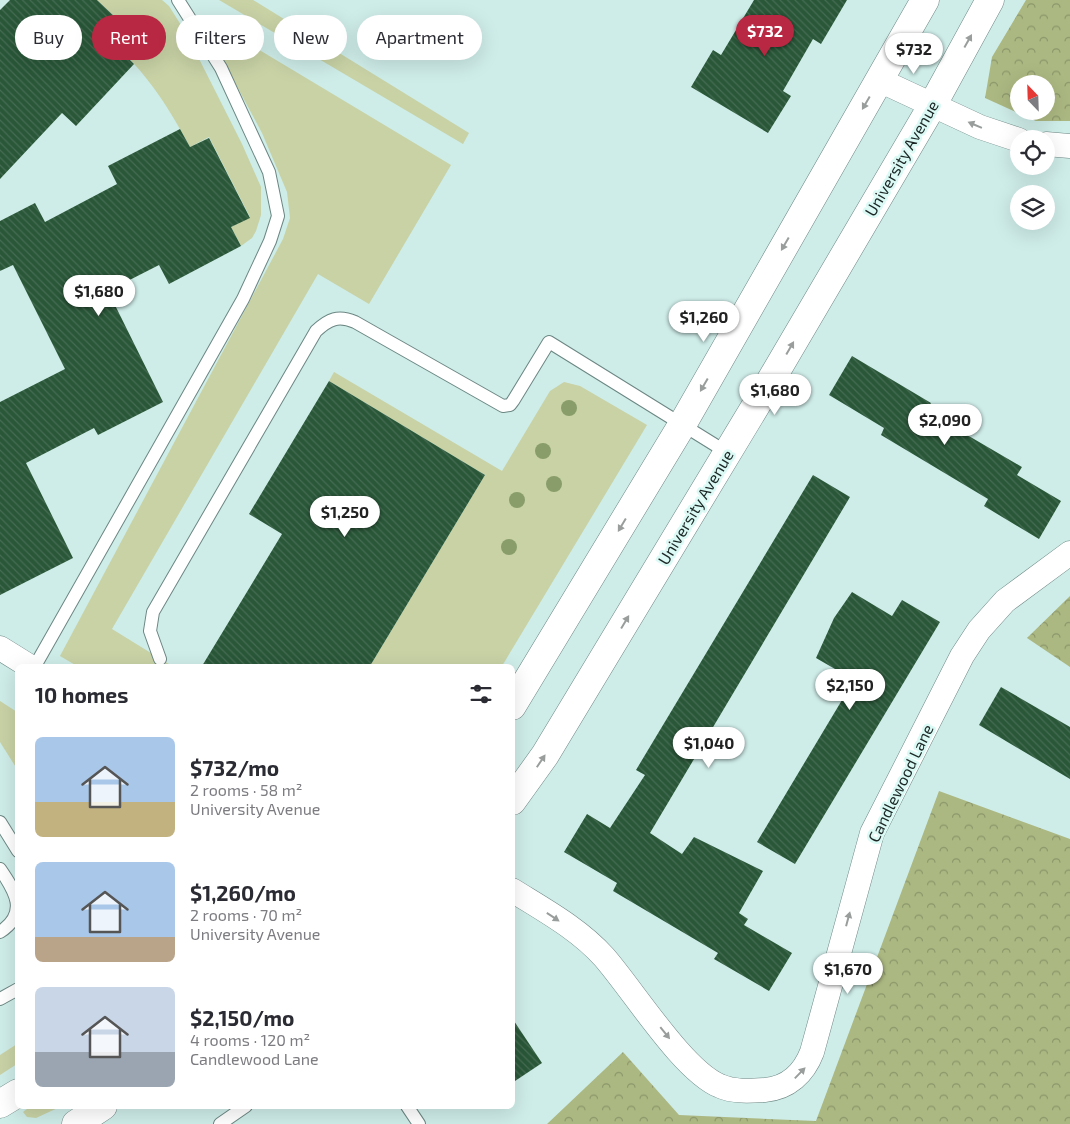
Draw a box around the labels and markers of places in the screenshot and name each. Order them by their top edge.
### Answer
pin: $732 [735,15,795,57]
pin: $732 [884,32,944,75]
pin: $1,680 [58,274,140,317]
pin: $1,260 [663,300,745,343]
pin: $1,680 [734,374,816,416]
pin: $2,090 [904,404,986,446]
pin: $1,250 [304,496,386,538]
pin: $2,150 [809,668,891,711]
pin: $1,040 [668,726,750,769]
pin: $1,670 [807,952,889,995]

